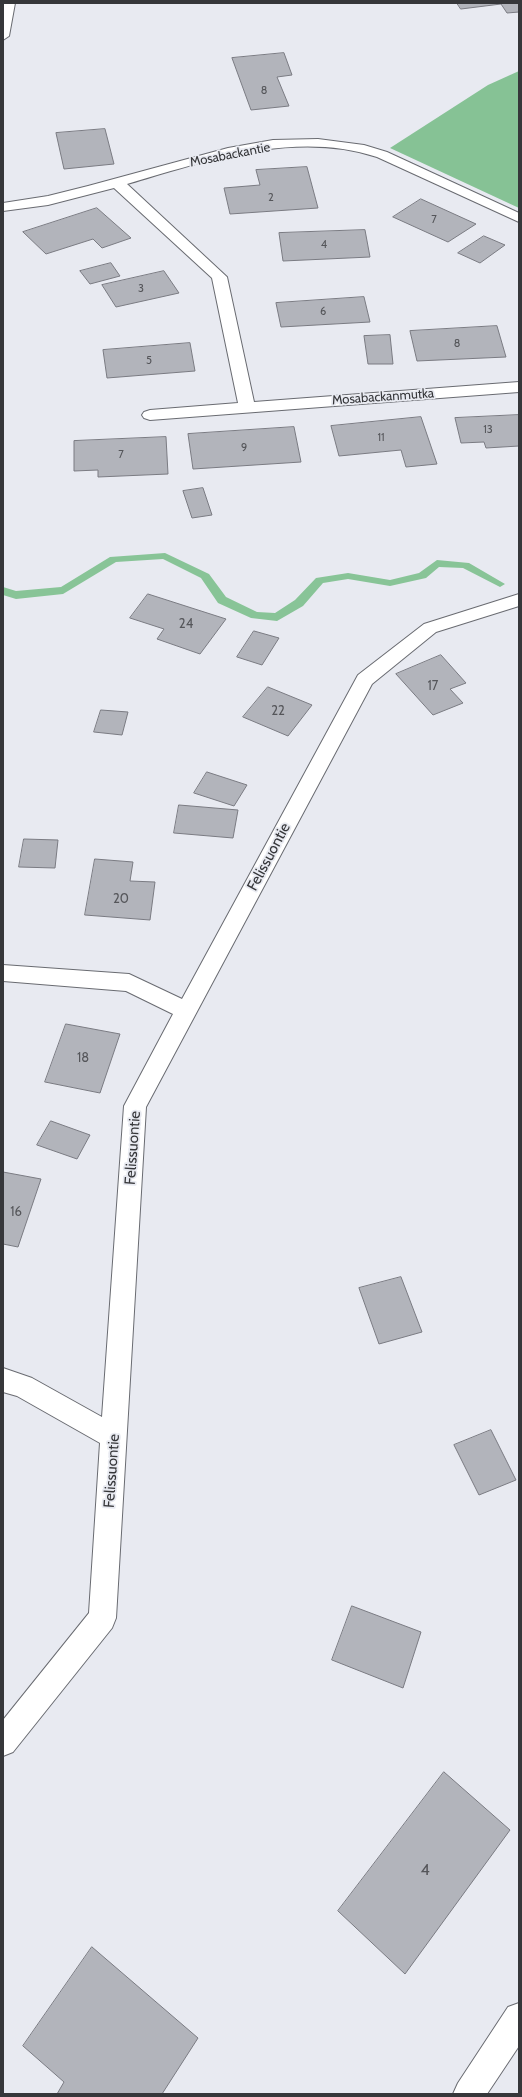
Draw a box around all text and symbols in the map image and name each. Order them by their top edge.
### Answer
house number: 8 [261,84,267,98]
street label: Mosabackantie [189,140,271,170]
house number: 2 [268,191,274,205]
house number: 7 [431,213,437,227]
house number: 4 [321,238,327,252]
house number: 3 [138,282,144,296]
house number: 6 [320,305,326,319]
house number: 8 [454,337,460,351]
house number: 5 [146,354,152,368]
street label: Mosabackanmutka [331,386,435,408]
house number: 13 [483,423,493,437]
house number: 11 [377,431,385,445]
house number: 9 [241,441,247,455]
house number: 7 [118,448,124,462]
house number: 24 [179,616,193,632]
house number: 17 [428,678,438,694]
house number: 22 [271,703,285,719]
street label: Felissuontie [244,820,294,894]
house number: 20 [113,891,129,907]
house number: 18 [77,1050,89,1066]
street label: Felissuontie [121,1110,145,1186]
house number: 16 [10,1204,22,1220]
street label: Felissuontie [100,1433,124,1509]
house number: 4 [420,1860,430,1880]

